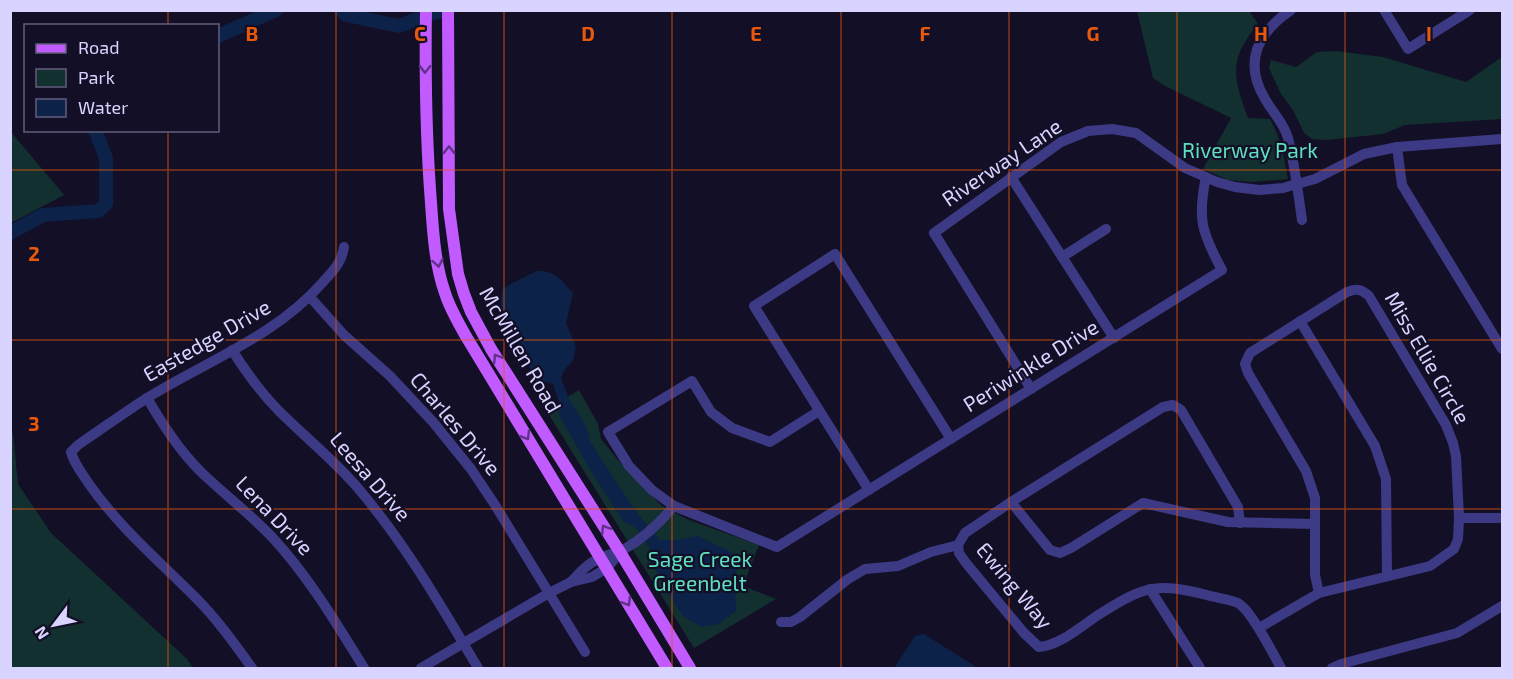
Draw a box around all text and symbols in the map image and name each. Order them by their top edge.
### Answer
text: B [246,21,258,45]
text: C [414,21,426,45]
text: D [581,21,595,45]
text: E [750,21,762,45]
text: F [919,21,931,45]
text: G [1087,21,1099,45]
text: H [1254,21,1268,45]
text: I [1426,21,1432,45]
legend [24,24,219,132]
text: Road [78,36,119,58]
one-way arrow [419,64,431,73]
text: Park [78,66,115,88]
text: Water [78,96,128,118]
street label: Riverway Lane [937,113,1066,211]
park label: Riverway Park [1182,137,1318,162]
one-way arrow [443,146,455,155]
text: 2 [28,241,40,265]
one-way arrow [431,258,444,268]
street label: McMillen Road [475,282,567,417]
street label: Miss Ellie Circle [1380,287,1476,428]
street label: Eastedge Drive [138,293,274,386]
street label: Periwinkle Drive [958,313,1102,416]
one-way arrow [493,353,504,364]
street label: Charles Drive [406,366,506,480]
text: 3 [28,411,40,435]
street label: Leesa Drive [326,426,417,526]
one-way arrow [519,430,531,440]
street label: Lena Drive [231,470,319,560]
one-way arrow [602,524,613,535]
street label: Ewing Way [972,537,1058,633]
park label: Sage Creek Greenbelt [648,546,752,595]
north arrow [24,595,84,655]
one-way arrow [620,596,632,606]
text: N [30,623,52,643]

